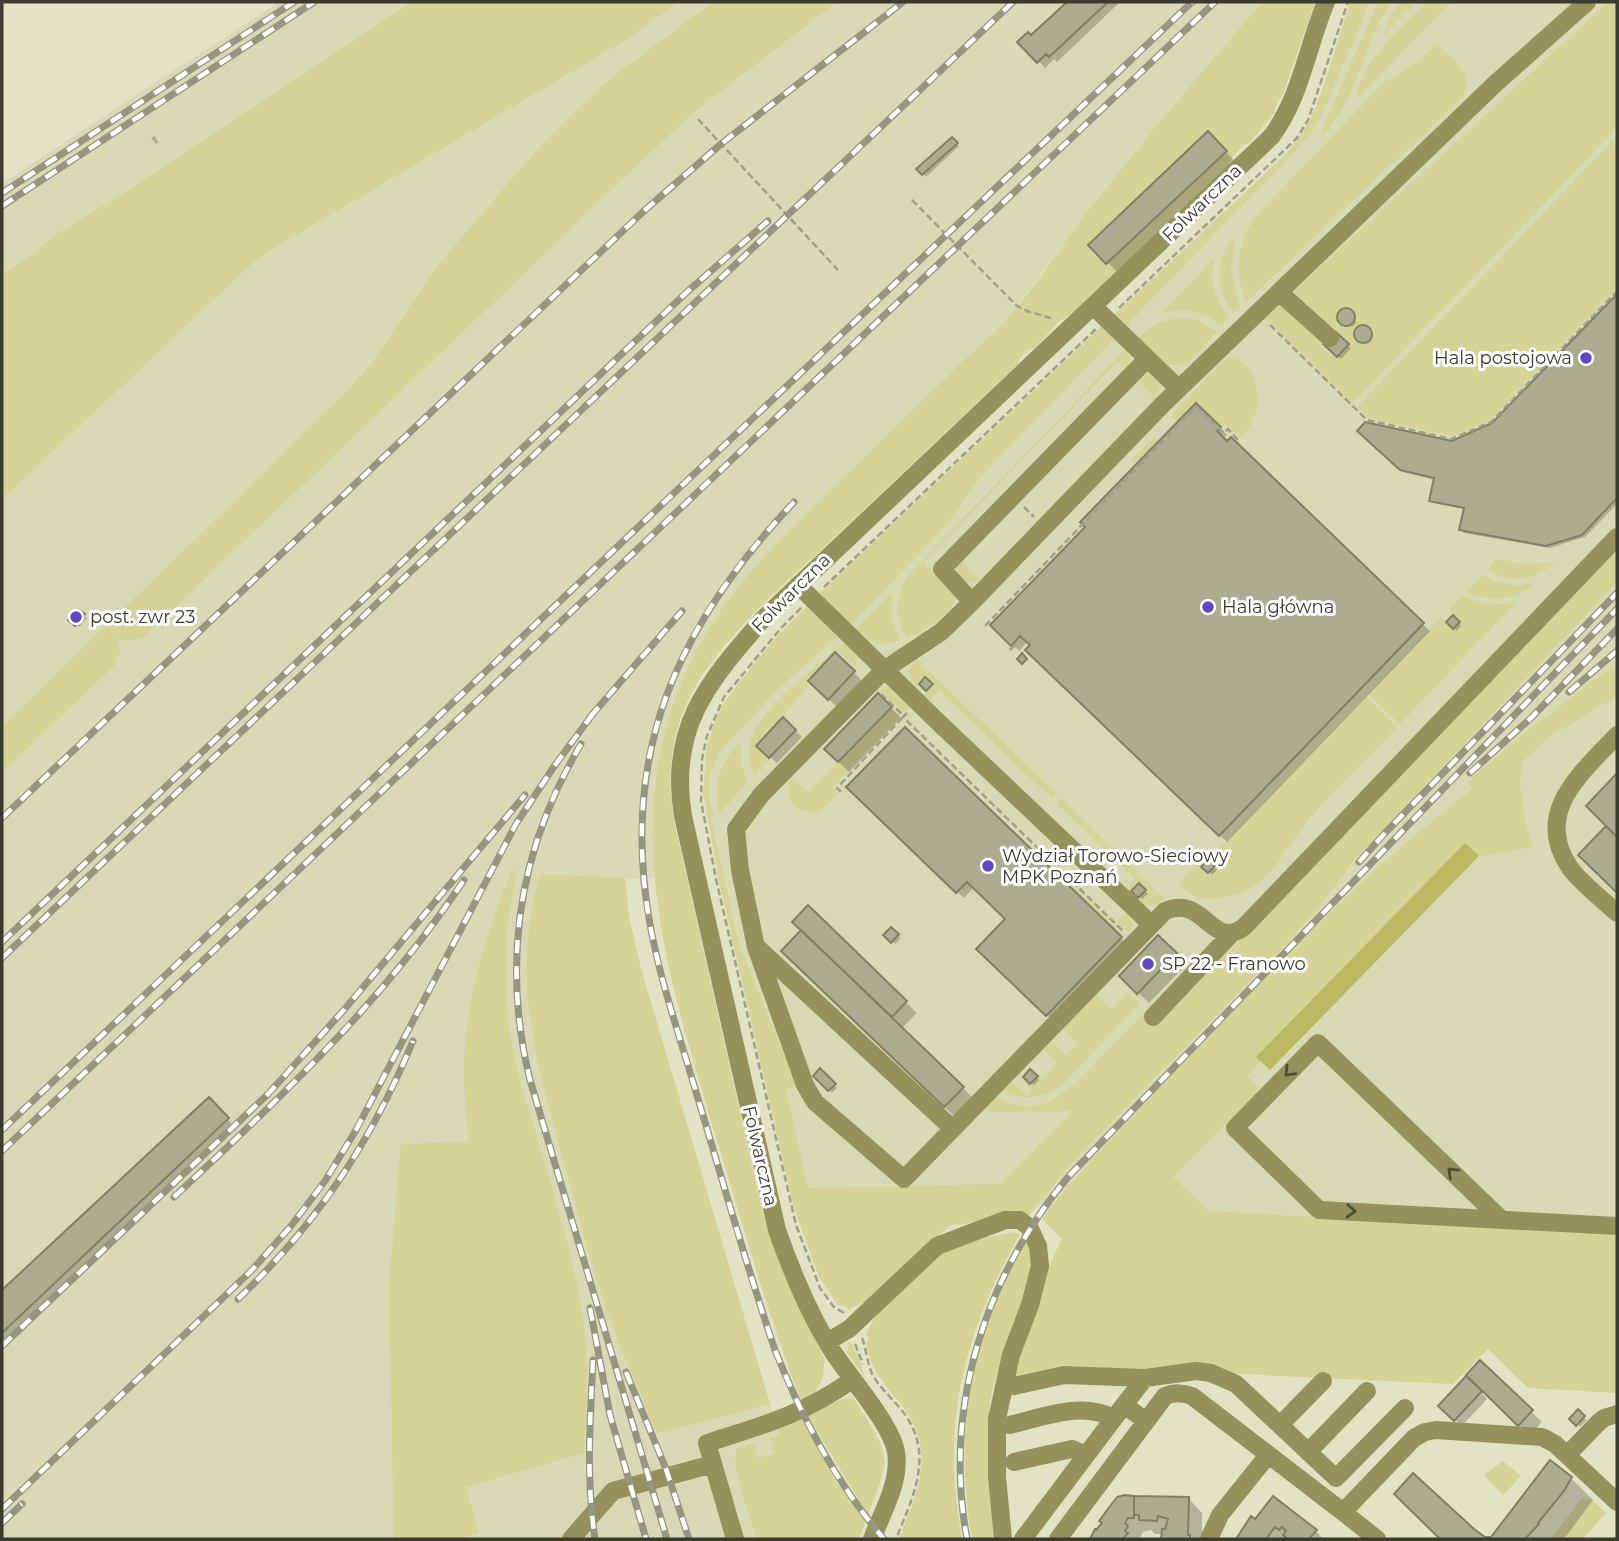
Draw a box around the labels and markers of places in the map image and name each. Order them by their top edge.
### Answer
place label: Hala postojowa [1434,347,1572,369]
marker: Hala postojowa [1578,350,1594,366]
place label: Hala główna [1222,596,1334,618]
marker: Hala główna [1200,599,1216,615]
place label: post. zwr 23 [90,606,195,628]
marker: post. zwr 23 [68,609,84,625]
place label: Wydział Torowo-Sieciowy MPK Poznań [1002,845,1229,888]
marker: Wydział Torowo-Sieciowy MPK Poznań [980,858,996,874]
place label: SP 22 - Franowo [1162,953,1306,975]
marker: SP 22 - Franowo [1140,956,1156,972]

